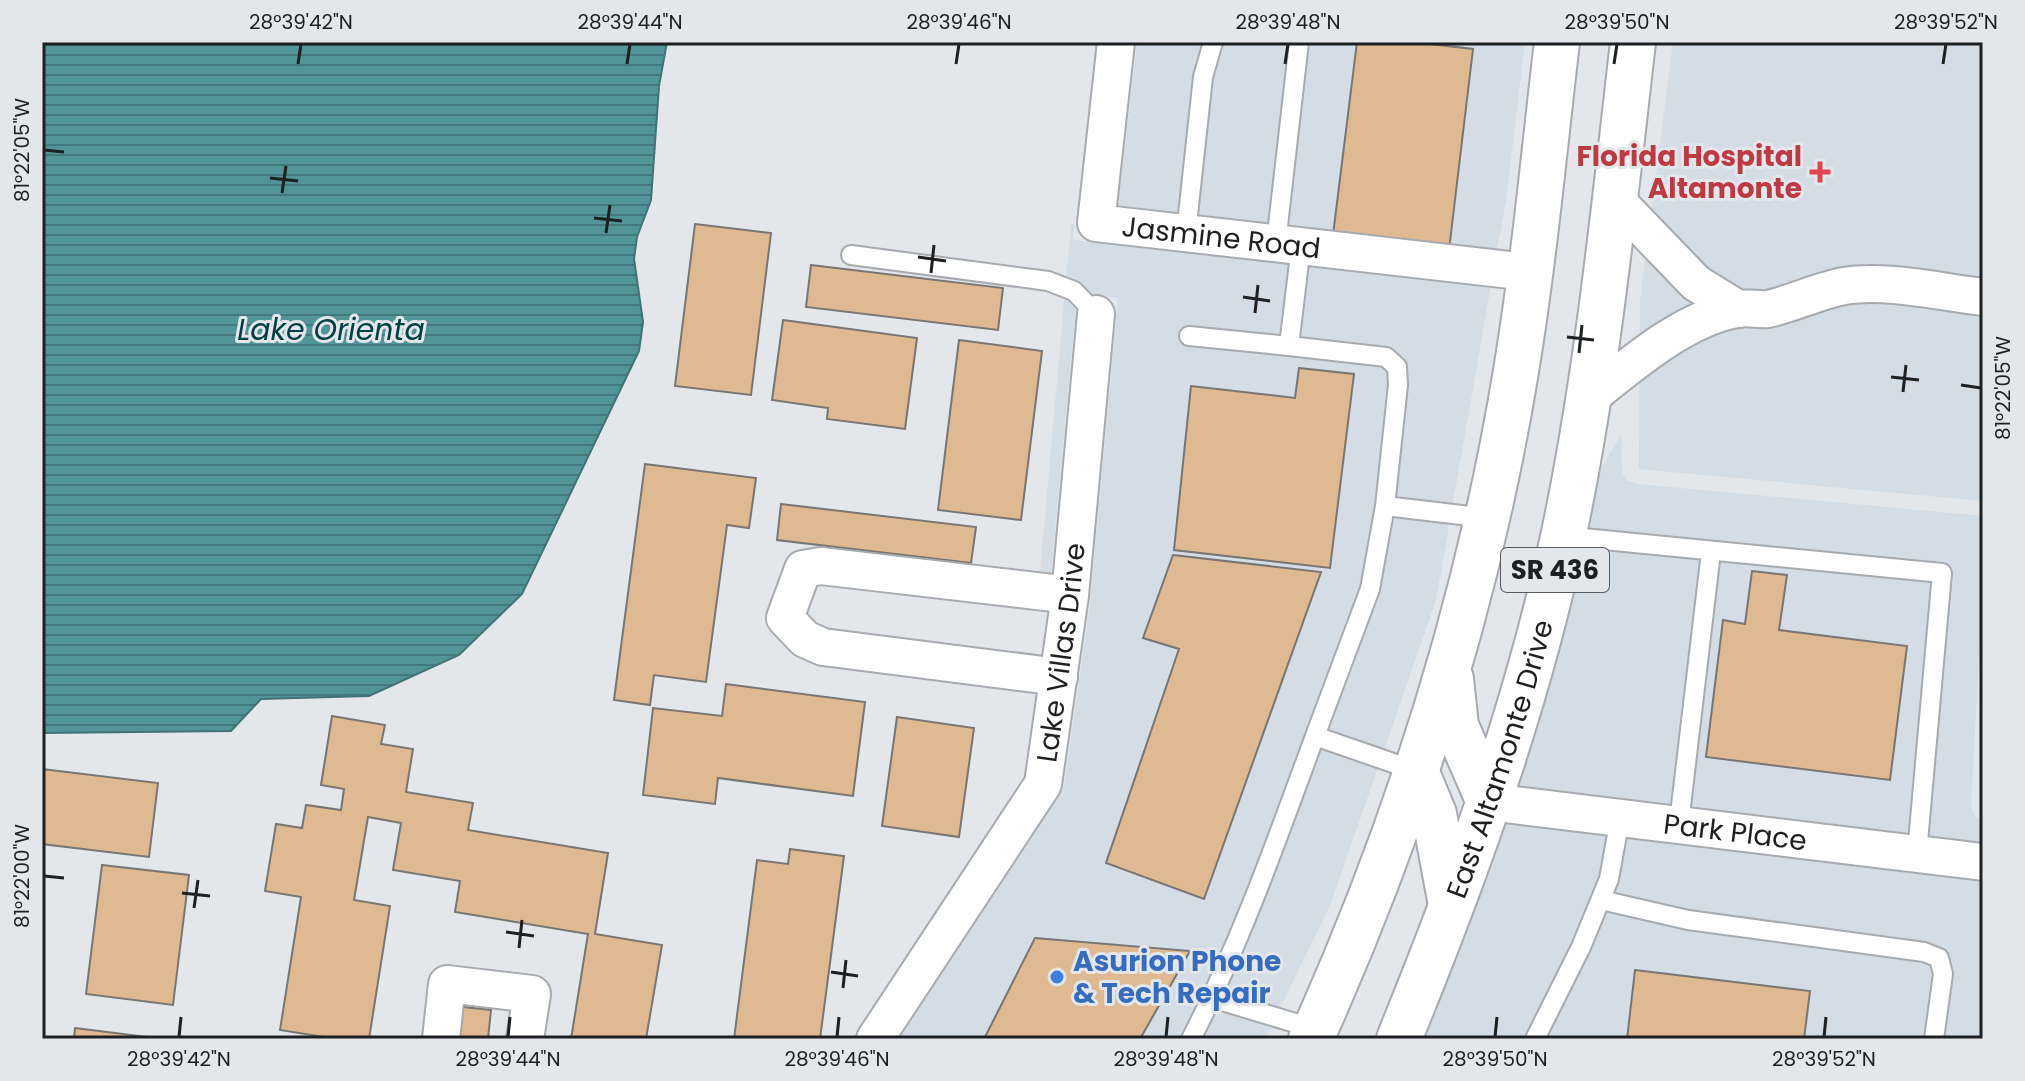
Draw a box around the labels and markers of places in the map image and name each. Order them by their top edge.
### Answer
place label: Florida Hospital Altamonte [1577,137,1802,208]
marker: Florida Hospital Altamonte [1809,161,1831,183]
place label: Asurion Phone & Tech Repair [1073,942,1281,1013]
marker: Asurion Phone & Tech Repair [1048,968,1066,986]

